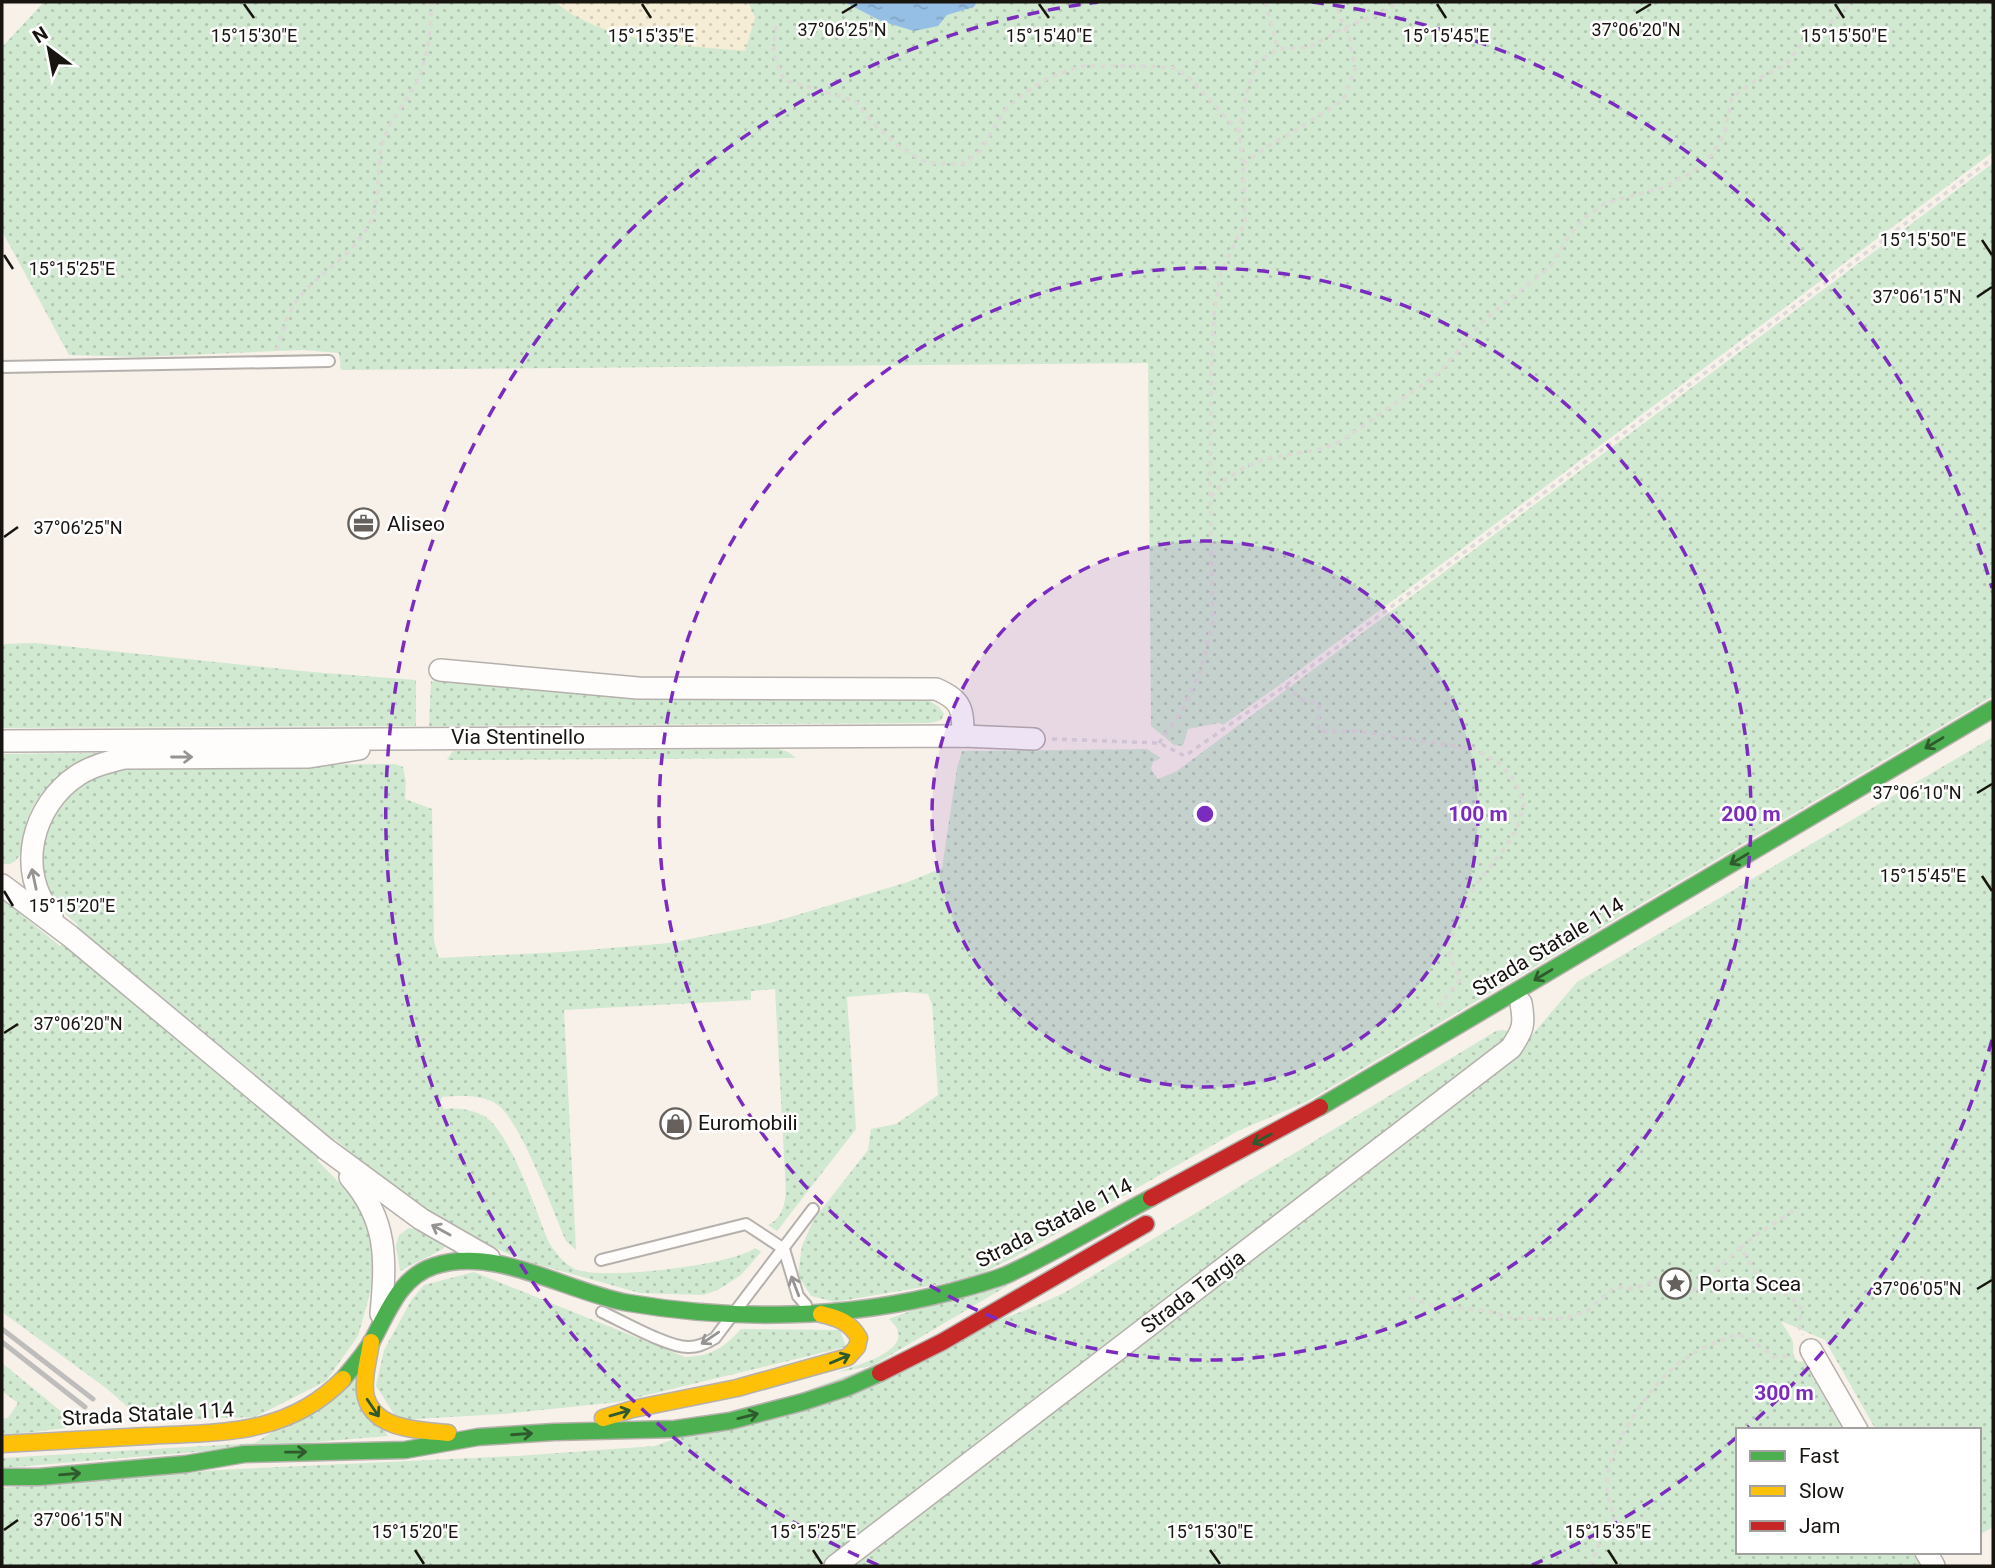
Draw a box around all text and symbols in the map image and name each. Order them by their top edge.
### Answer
north arrow [14,14,84,84]
text: 37°06'25"N [797,19,887,40]
text: 37°06'20"N [1591,19,1681,40]
text: N [28,22,52,48]
text: 15°15'30"E [211,25,297,46]
text: 15°15'35"E [608,25,694,46]
text: 15°15'40"E [1006,25,1092,46]
text: 15°15'45"E [1403,25,1489,46]
text: 15°15'50"E [1801,25,1887,46]
text: 15°15'50"E [1880,229,1966,250]
text: 15°15'25"E [29,258,115,279]
text: 37°06'15"N [1872,286,1962,307]
office icon: Aliseo [347,507,381,541]
place label: Aliseo [387,512,445,536]
text: 37°06'25"N [33,517,123,538]
street label: Via Stentinello [451,725,585,749]
one-way arrow [1925,737,1945,751]
one-way arrow [170,750,193,764]
text: 37°06'10"N [1872,782,1962,803]
centre of rings [1193,802,1217,826]
text: 100 m [1448,802,1508,826]
text: 200 m [1721,802,1781,826]
one-way arrow [1729,852,1749,866]
text: 15°15'45"E [1880,865,1966,886]
one-way arrow [26,868,40,891]
street label: Strada Statale 114 [1468,892,1628,1002]
text: 15°15'20"E [29,895,115,916]
one-way arrow [1533,968,1553,982]
text: 37°06'20"N [33,1013,123,1034]
shop icon: Euromobili [658,1106,692,1140]
place label: Euromobili [698,1111,798,1135]
one-way arrow [1252,1133,1273,1147]
street label: Strada Statale 114 [972,1173,1136,1273]
one-way arrow [431,1223,452,1237]
street label: Strada Targia [1136,1245,1250,1339]
place icon: Porta Scea [1659,1267,1693,1301]
place label: Porta Scea [1699,1272,1801,1296]
one-way arrow [788,1276,800,1298]
text: 37°06'05"N [1872,1278,1962,1299]
one-way arrow [701,1331,720,1346]
one-way arrow [829,1351,850,1364]
text: 300 m [1754,1381,1814,1405]
street label: Strada Statale 114 [62,1398,235,1430]
one-way arrow [366,1398,381,1417]
one-way arrow [608,1406,630,1419]
one-way arrow [736,1409,759,1422]
one-way arrow [510,1428,533,1441]
legend [1736,1428,1981,1554]
text: Fast [1799,1444,1840,1468]
one-way arrow [284,1445,307,1459]
one-way arrow [58,1467,81,1480]
text: Slow [1799,1479,1845,1503]
text: 37°06'15"N [33,1509,123,1530]
text: Jam [1799,1514,1840,1538]
text: 15°15'20"E [372,1521,458,1542]
text: 15°15'25"E [770,1521,856,1542]
text: 15°15'30"E [1167,1521,1253,1542]
text: 15°15'35"E [1565,1521,1651,1542]

